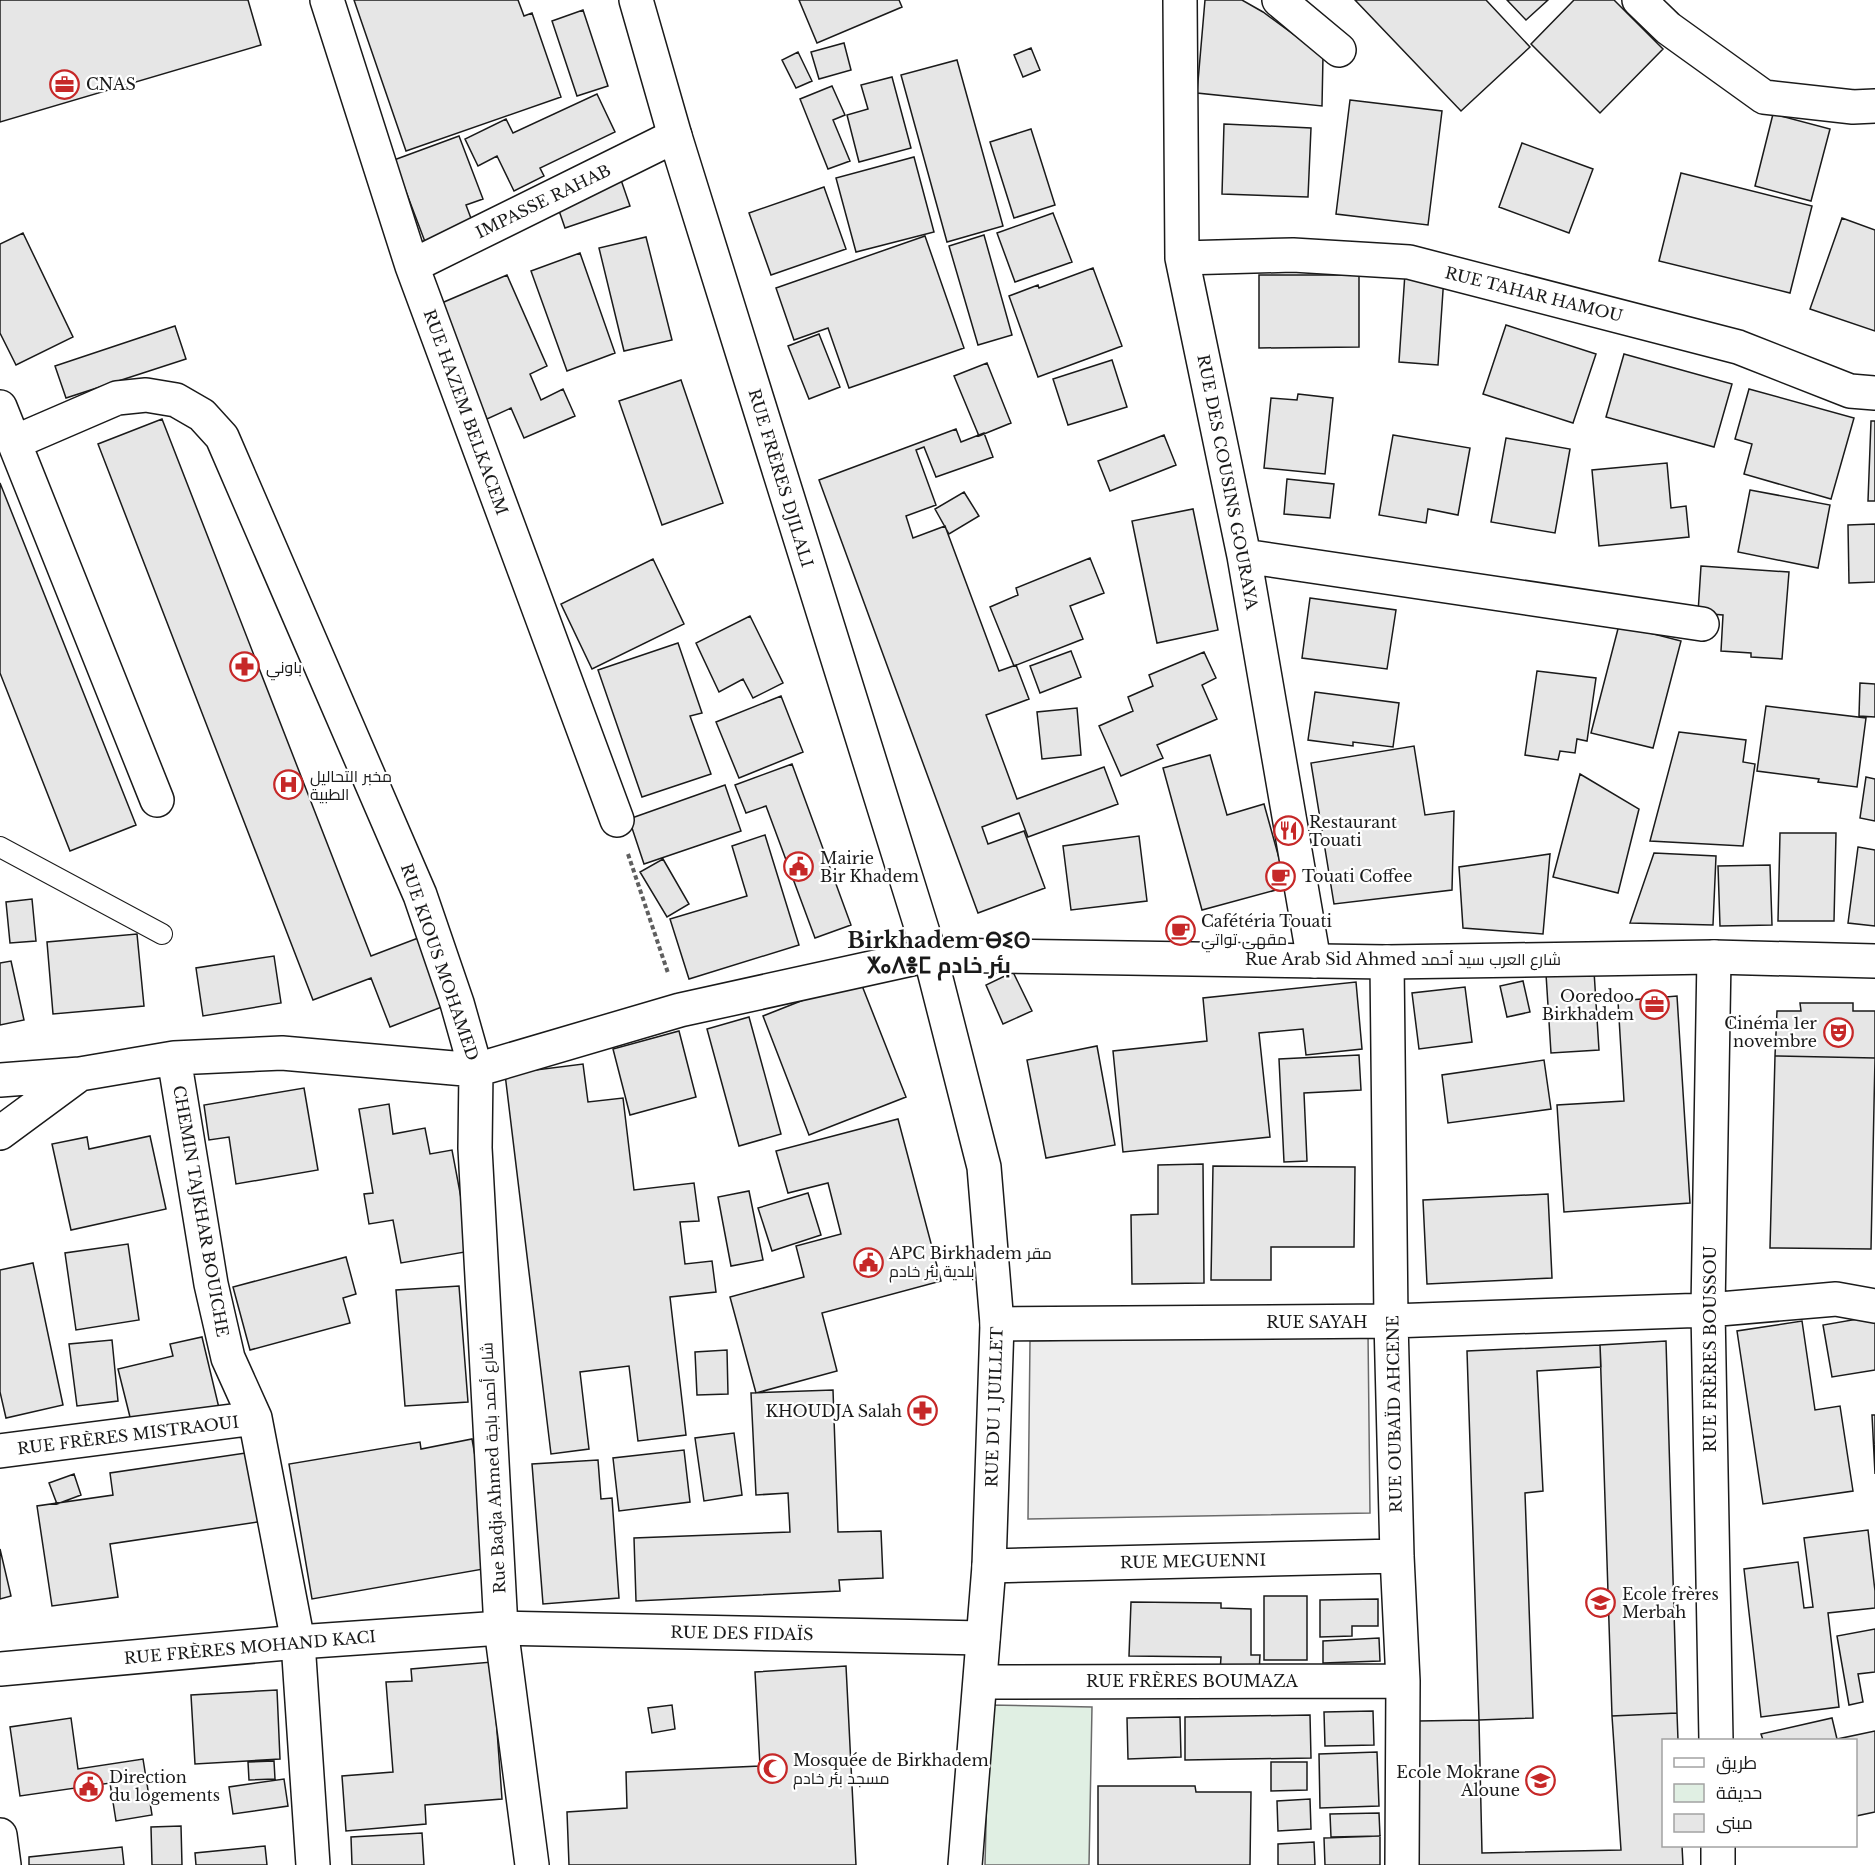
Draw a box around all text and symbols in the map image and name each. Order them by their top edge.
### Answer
office icon: CNAS [49,68,81,100]
place label: CNAS [86,74,136,94]
street label: IMPASSE RAHAB [472,160,614,242]
street label: RUE TAHAR HAMOU [1443,262,1625,326]
street label: RUE HAZEM BELKACEM [419,307,513,517]
street label: RUE DES COUSINS GOURAYA [1193,353,1263,612]
street label: RUE FRÈRES DJILALI [744,386,818,570]
pharmacy icon: باوني [229,651,261,683]
place label: باوني [266,657,302,681]
place label: مخبر التحاليل الطبية [310,766,392,804]
hospital icon: مخبر التحاليل الطبية [273,769,305,801]
place label: Restaurant Touati [1309,812,1397,850]
restaurant icon: Restaurant Touati [1272,815,1304,847]
place label: Mairie Bir Khadem [820,848,919,886]
public building icon: Mairie Bir Khadem [783,851,815,883]
cafe icon: Touati Coffee [1265,860,1297,892]
street label: RUE KIOUS MOHAMED [397,861,483,1063]
place label: Touati Coffee [1302,866,1412,886]
place label: Cafétéria Touati مقهى تواتي [1201,911,1333,953]
cafe icon: Cafétéria Touati مقهى تواتي [1164,914,1196,946]
district label: Birkhadem ⴱⵉⵔ ⵅⴰⴷⴻⵎ بئر خادم [847,927,1031,981]
street label: Rue Arab Sid Ahmed شارع العرب سيد أحمد [1245,949,1561,971]
place label: Ooredoo Birkhadem [1542,986,1634,1024]
office icon: Ooredoo Birkhadem [1639,989,1671,1021]
place label: Cinéma 1er novembre [1724,1013,1817,1051]
theatre icon: Cinéma 1er novembre [1822,1016,1854,1048]
street label: CHEMIN TAJKHAR BOUICHE [169,1084,233,1338]
place label: APC Birkhadem مقر بلدية بئر خادم [888,1243,1052,1283]
street label: RUE FRÈRES BOUSSOU [1700,1245,1720,1452]
public building icon: APC Birkhadem مقر بلدية بئر خادم [852,1246,884,1278]
street label: RUE SAYAH [1266,1312,1368,1332]
street label: RUE OUBAÏD AHCENE [1382,1315,1406,1513]
street label: RUE DU 1 JUILLET [981,1326,1007,1488]
street label: Rue Badja Ahmed شارع أحمد باجة [476,1342,512,1594]
pharmacy icon: KHOUDJA Salah [907,1395,939,1427]
place label: KHOUDJA Salah [766,1401,902,1421]
street label: RUE FRÈRES MISTRAOUI [16,1411,240,1459]
street label: RUE MEGUENNI [1120,1550,1266,1572]
place label: Ecole frères Merbah [1622,1584,1719,1622]
school or university icon: Ecole frères Merbah [1585,1587,1617,1619]
street label: RUE DES FIDAÏS [670,1622,814,1644]
street label: RUE FRÈRES MOHAND KACI [123,1626,377,1668]
street label: RUE FRÈRES BOUMAZA [1086,1671,1299,1691]
legend [1662,1739,1857,1847]
place label: Mosquée de Birkhadem مسجد بئر خادم [793,1750,989,1790]
text: طريق [1716,1752,1757,1775]
mosque icon: Mosquée de Birkhadem مسجد بئر خادم [756,1753,788,1785]
place label: Ecole Mokrane Aloune [1396,1762,1520,1800]
school or university icon: Ecole Mokrane Aloune [1525,1765,1557,1797]
place label: Direction du logements [109,1767,220,1805]
public building icon: Direction du logements [72,1770,104,1802]
text: حديقة [1716,1782,1762,1804]
text: مبنى [1716,1812,1753,1834]

